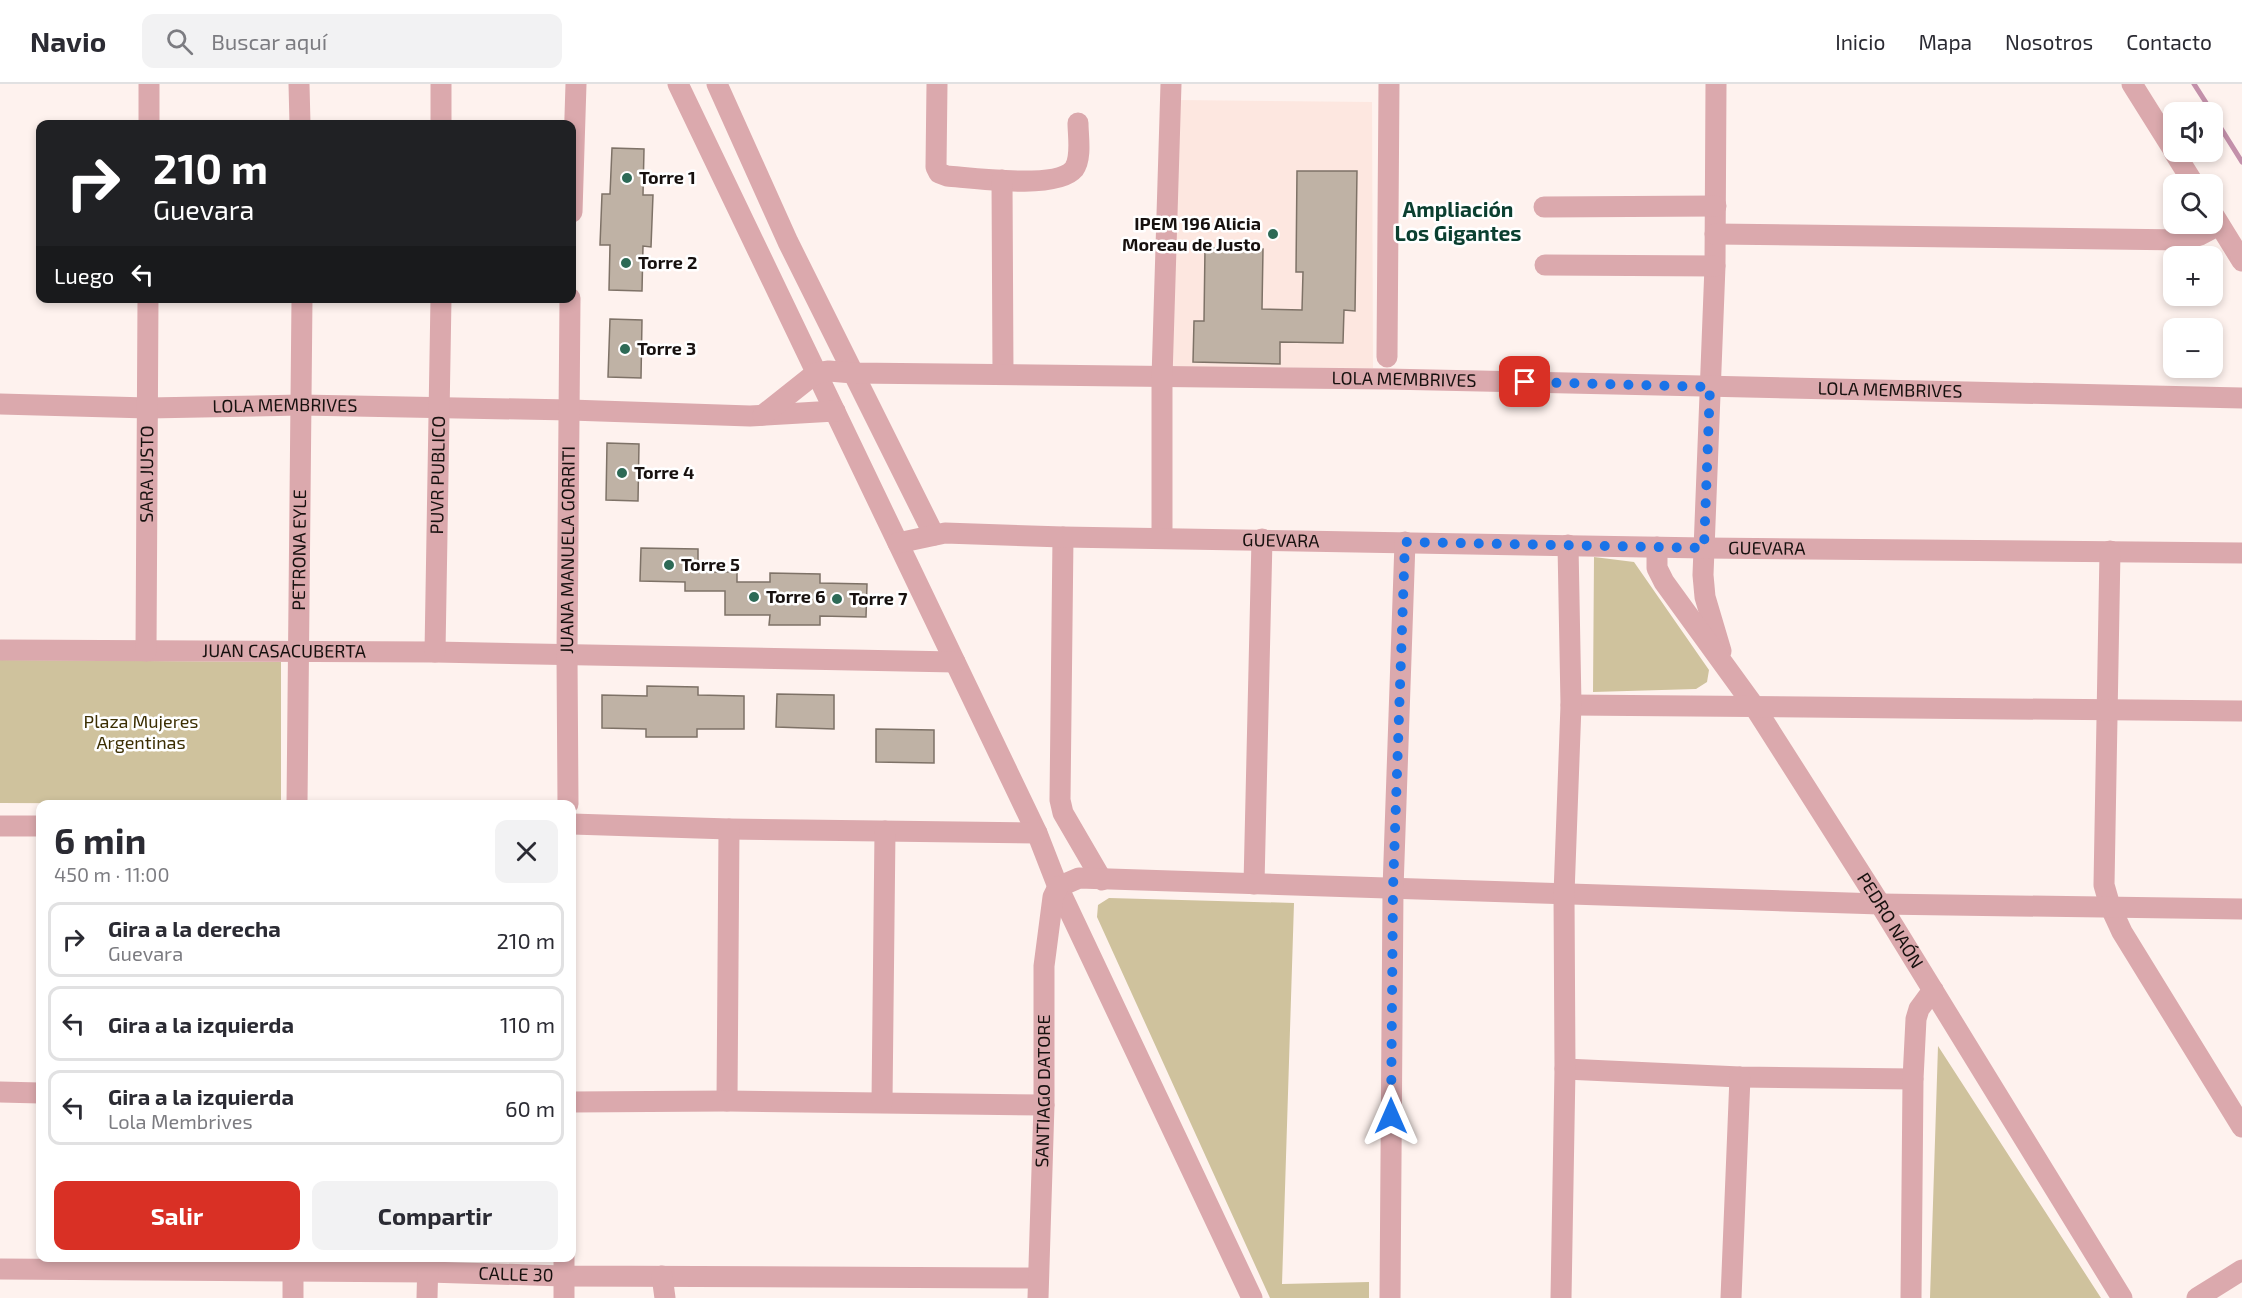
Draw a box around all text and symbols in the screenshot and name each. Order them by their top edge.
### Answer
search box [142,14,562,68]
text: Navio [30,24,106,58]
icon: search [163,25,196,58]
text: Buscar aquí [211,28,327,54]
text: Inicio [1835,29,1885,54]
text: Mapa [1918,29,1972,54]
text: Nosotros [2005,29,2093,54]
text: Contacto [2126,29,2212,54]
map controls [2163,102,2223,378]
button: sound [2163,102,2223,162]
text: 210 m [153,142,268,192]
icon: right [54,144,132,222]
place label: Torre 1 [639,166,696,188]
marker: Torre 1 [620,171,634,185]
button: search [2163,174,2223,234]
text: Guevara [153,193,254,225]
district label: Ampliación Los Gigantes [1394,196,1522,245]
place label: IPEM 196 Alicia Moreau de Justo [1122,212,1261,255]
marker: IPEM 196 Alicia Moreau de Justo [1266,227,1280,241]
button: + [2163,246,2223,306]
place label: Torre 2 [638,251,697,273]
marker: Torre 2 [619,256,633,270]
icon: left [126,258,159,291]
text: Luego [54,262,114,288]
button: − [2163,318,2223,378]
place label: Torre 3 [637,337,696,359]
marker: Torre 3 [618,342,632,356]
pin [1499,356,1550,407]
icon: arrive [1508,365,1541,398]
street label: LOLA MEMBRIVES [1332,366,1477,391]
street label: LOLA MEMBRIVES [1817,377,1963,402]
street label: LOLA MEMBRIVES [212,393,358,417]
street label: PUVR PUBLICO [425,416,449,534]
street label: SARA JUSTO [135,425,157,523]
street label: JUANA MANUELA GORRITI [555,446,579,654]
place label: Torre 4 [634,461,694,483]
marker: Torre 4 [615,466,629,480]
street label: PETRONA EYLE [287,489,310,611]
street label: GUEVARA [1242,528,1320,551]
street label: GUEVARA [1728,536,1806,559]
place label: Torre 5 [681,553,740,575]
marker: Torre 5 [662,558,676,572]
place label: Torre 6 [766,585,826,607]
place label: Torre 7 [849,587,908,609]
marker: Torre 6 [747,590,761,604]
marker: Torre 7 [830,592,844,606]
street label: JUAN CASACUBERTA [202,639,367,662]
park label: Plaza Mujeres Argentinas [84,710,198,753]
text: 6 min [54,818,146,861]
button: close [495,820,558,883]
text: 450 m · 11:00 [54,862,169,886]
street label: PEDRO NAÓN [1853,868,1929,972]
text: Gira a la derecha [108,915,281,941]
icon: right [57,923,90,956]
text: 210 m [496,927,555,953]
text: Guevara [108,941,183,965]
icon: left [57,1007,90,1040]
text: Gira a la izquierda [108,1011,294,1037]
text: 110 m [500,1011,555,1037]
street label: SANTIAGO DATORE [1030,1014,1054,1168]
text: Gira a la izquierda [108,1083,294,1109]
position arrow [1359,1084,1423,1148]
icon: left [57,1091,90,1124]
text: 60 m [505,1095,555,1121]
text: Lola Membrives [108,1109,253,1133]
button: Salir [54,1181,300,1250]
button: Compartir [312,1181,558,1250]
street label: CALLE 30 [478,1261,554,1286]

